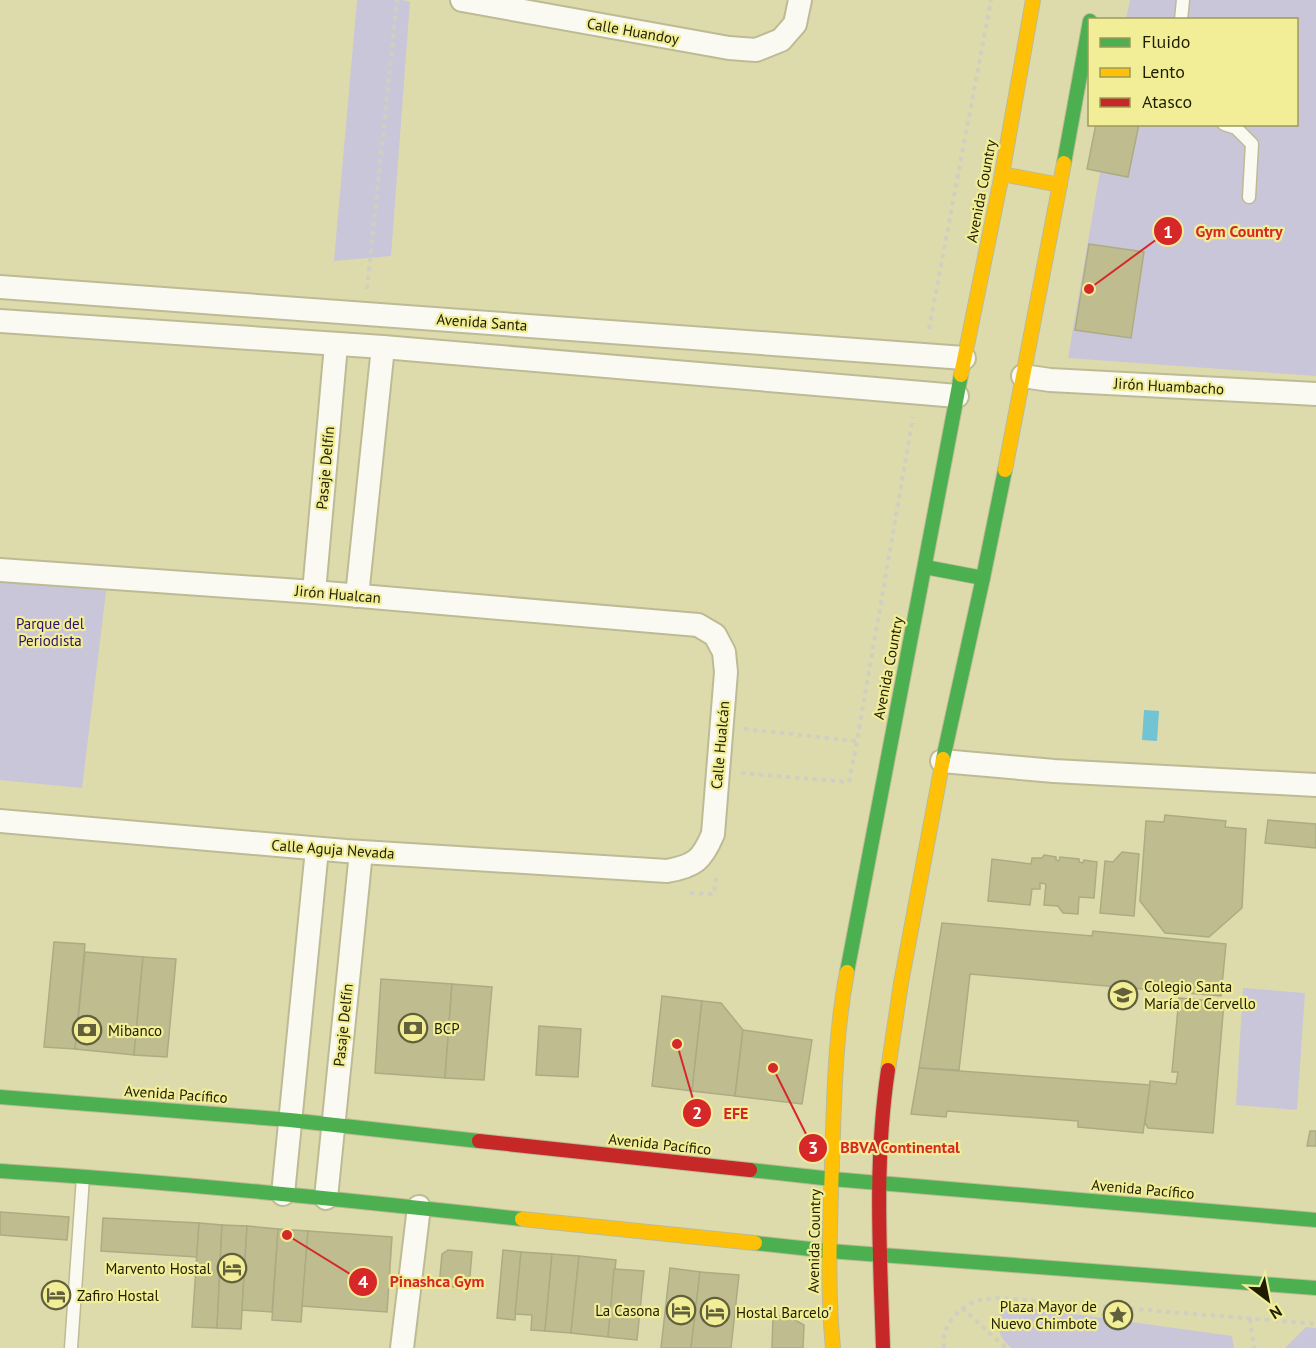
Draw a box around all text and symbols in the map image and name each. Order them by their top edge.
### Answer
street label: Calle Huandoy [586,14,680,48]
legend [1088,18,1298,126]
text: Fluido [1142,30,1190,53]
text: Lento [1142,60,1185,83]
text: Atasco [1142,90,1192,113]
street label: Avenida Country [962,138,1000,244]
callout: Gym Country [1153,214,1295,248]
text: 1 [1163,220,1173,243]
text: Gym Country [1195,221,1283,241]
street label: Avenida Santa [436,309,528,335]
street label: Jirón Huambacho [1113,374,1224,398]
street label: Pasaje Delfín [312,426,338,510]
street label: Jirón Hualcan [293,581,382,607]
park label: Parque del Periodista [16,614,85,650]
street label: Avenida Country [869,615,907,721]
street label: Calle Hualcán [707,700,733,790]
street label: Calle Aguja Nevada [271,835,395,863]
place label: Colegio Santa María de Cervello [1144,977,1256,1013]
school or university icon: Colegio Santa María de Cervello [1107,979,1139,1011]
street label: Pasaje Delfín [329,982,357,1068]
bank icon: BCP [397,1012,429,1044]
bank icon: Mibanco [71,1014,103,1046]
place label: BCP [434,1019,460,1038]
place label: Mibanco [108,1021,162,1040]
street label: Avenida Pacífico [124,1081,228,1107]
callout: EFE [682,1096,761,1130]
text: 2 [692,1101,702,1124]
text: EFE [724,1103,748,1123]
street label: Avenida Pacífico [608,1129,712,1159]
callout: BBVA Continental [798,1131,973,1165]
text: 3 [808,1136,818,1159]
text: BBVA Continental [840,1137,960,1157]
street label: Avenida Pacífico [1091,1175,1195,1203]
street label: Avenida Country [804,1189,824,1293]
hotel icon: Marvento Hostal [216,1252,248,1284]
place label: Marvento Hostal [105,1259,212,1278]
callout: Pinashca Gym [348,1265,497,1299]
text: 4 [358,1270,368,1293]
north arrow [1238,1270,1298,1330]
text: Pinashca Gym [390,1271,484,1291]
hotel icon: Zafiro Hostal [40,1279,72,1311]
place label: Zafiro Hostal [77,1286,159,1305]
hotel icon: La Casona [665,1294,697,1326]
hotel icon: Hostal Barcelo' [699,1296,731,1328]
place label: Plaza Mayor de Nuevo Chimbote [991,1297,1097,1333]
place icon: Plaza Mayor de Nuevo Chimbote [1102,1299,1134,1331]
place label: La Casona [595,1301,660,1320]
text: N [1266,1301,1286,1324]
place label: Hostal Barcelo' [736,1303,832,1322]

